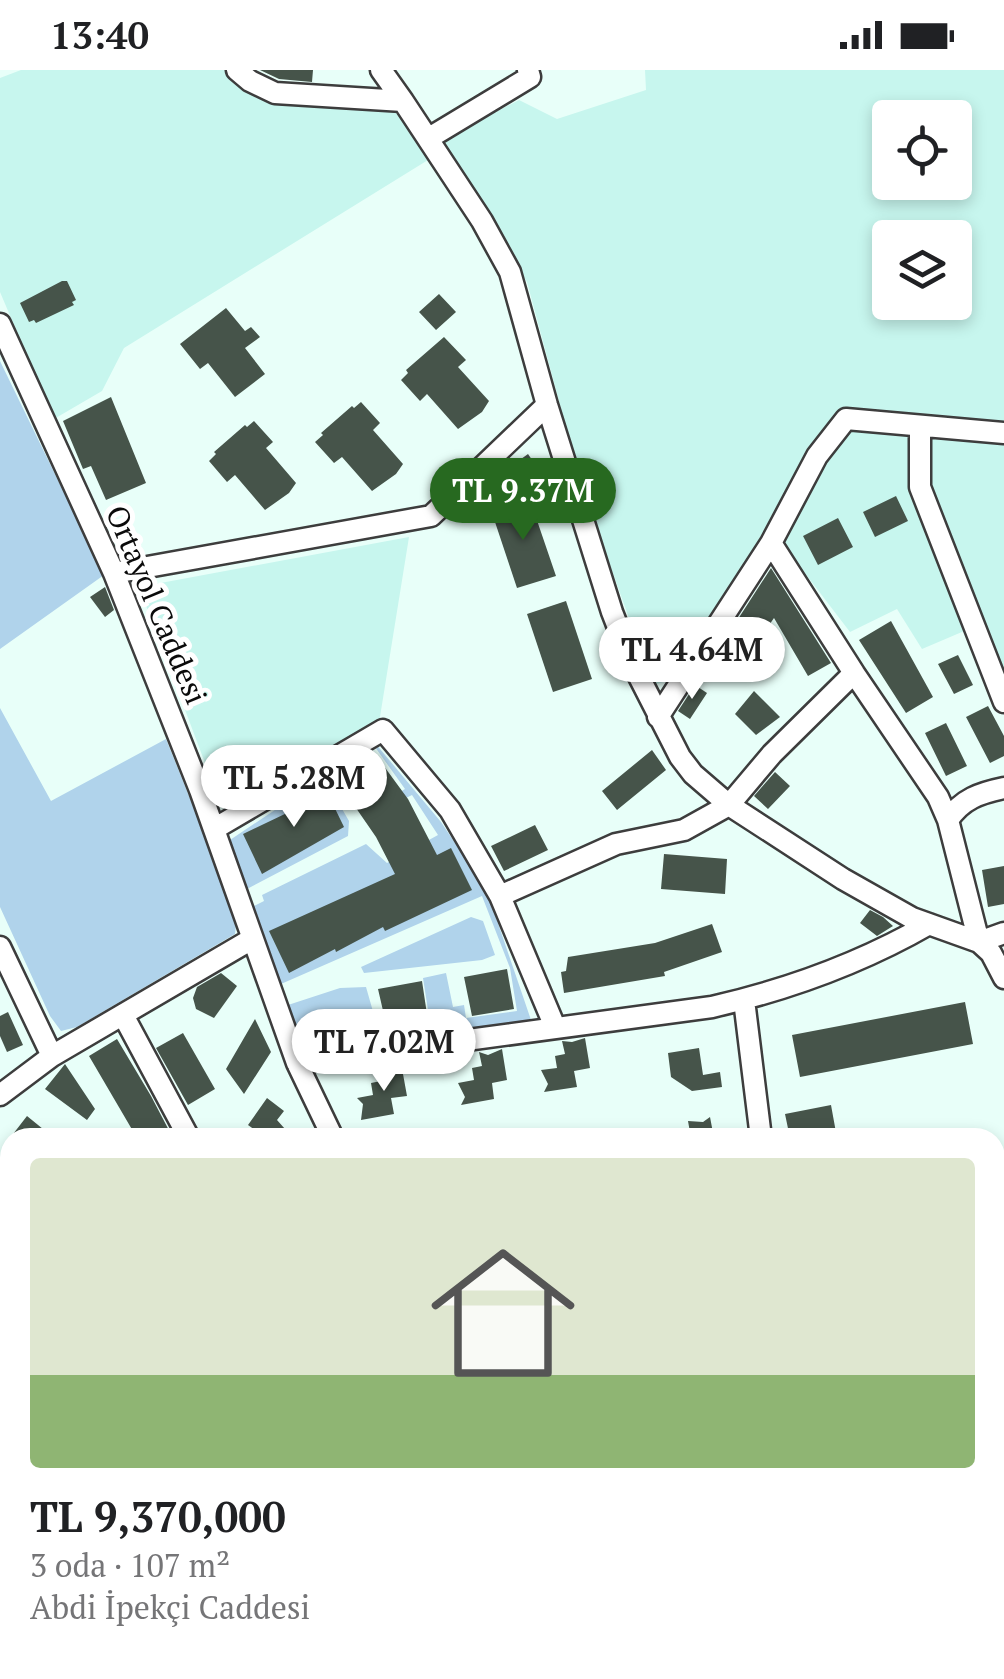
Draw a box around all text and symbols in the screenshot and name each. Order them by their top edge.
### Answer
text: 13:40 [50,10,149,60]
map controls [872,100,972,320]
button: locate [872,100,972,200]
button: layers [872,220,972,320]
pin: TL 9.37M [420,458,626,543]
text: TL 9.37M [452,469,594,511]
street label: Ortayol Caddesi [97,499,217,710]
pin: TL 4.64M [589,617,795,702]
text: TL 4.64M [621,628,763,670]
pin: TL 5.28M [191,745,397,830]
text: TL 5.28M [223,756,365,798]
pin: TL 7.02M [281,1009,487,1094]
text: TL 7.02M [314,1020,454,1062]
icon: home [413,1223,593,1403]
text: TL 9,370,000 [30,1488,286,1544]
text: 3 oda · 107 m² [30,1544,230,1586]
text: Abdi İpekçi Caddesi [30,1586,310,1628]

